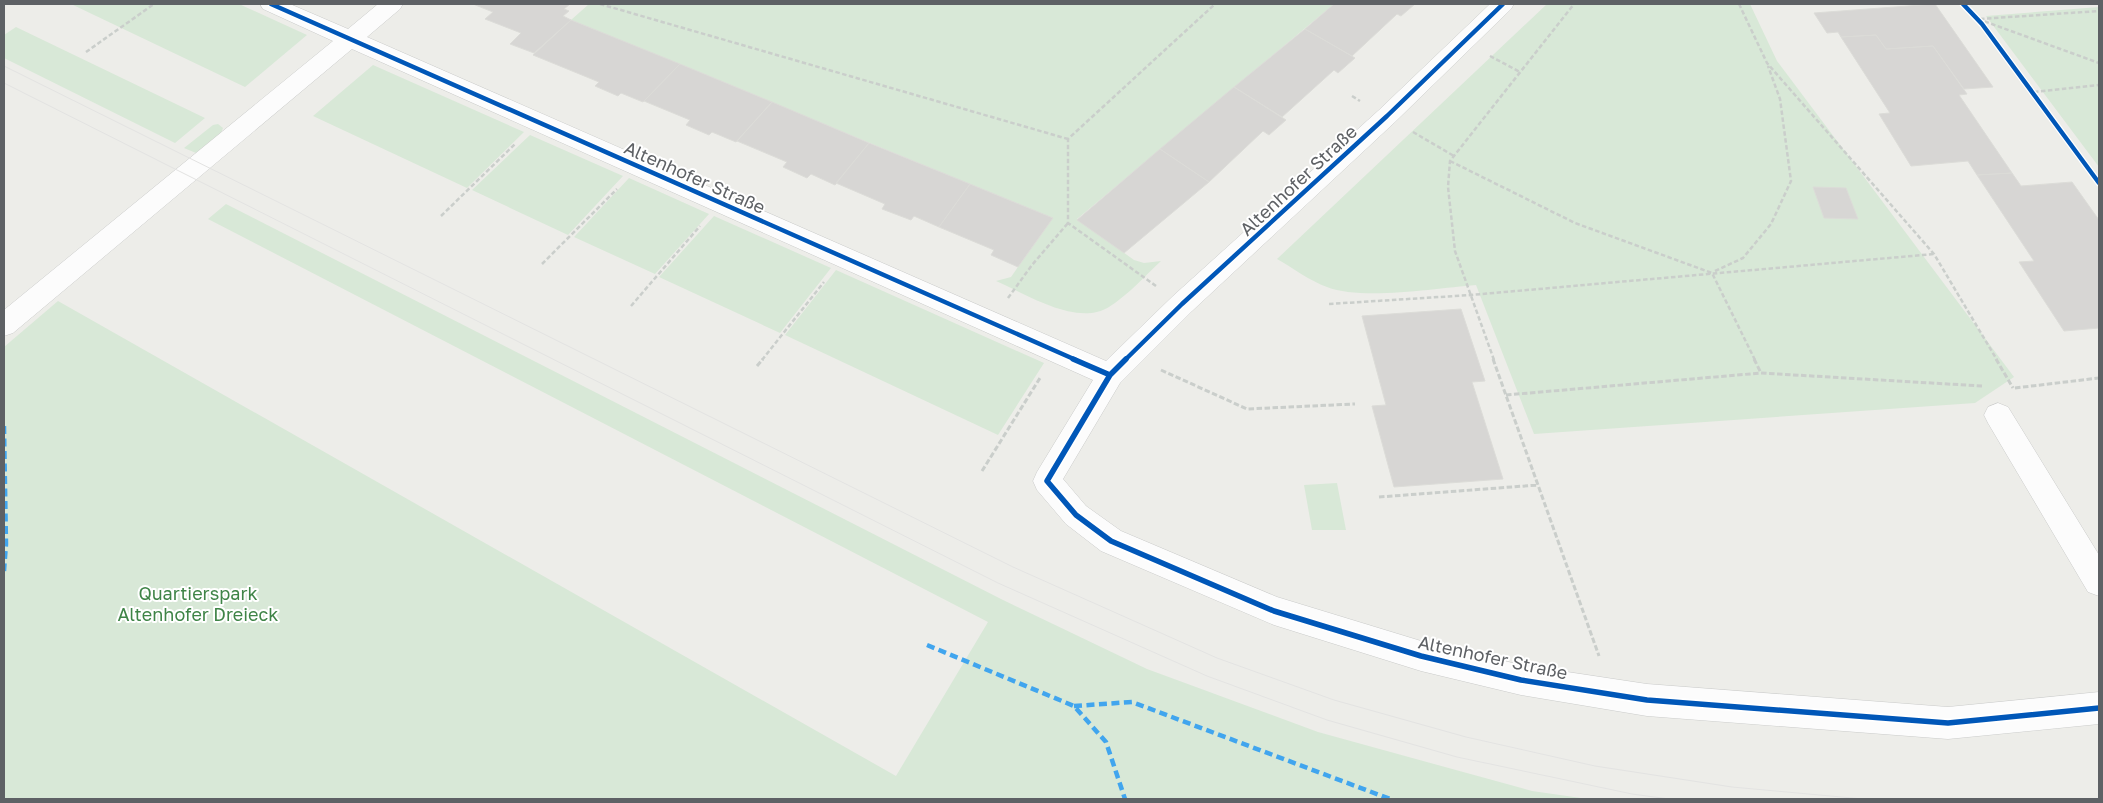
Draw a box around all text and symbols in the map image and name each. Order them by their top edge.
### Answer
street label: Altenhofer Straße [1235,120,1361,240]
street label: Altenhofer Straße [621,136,769,218]
park label: Quartierspark Altenhofer Dreieck [118,582,278,625]
street label: Altenhofer Straße [1416,630,1570,684]

